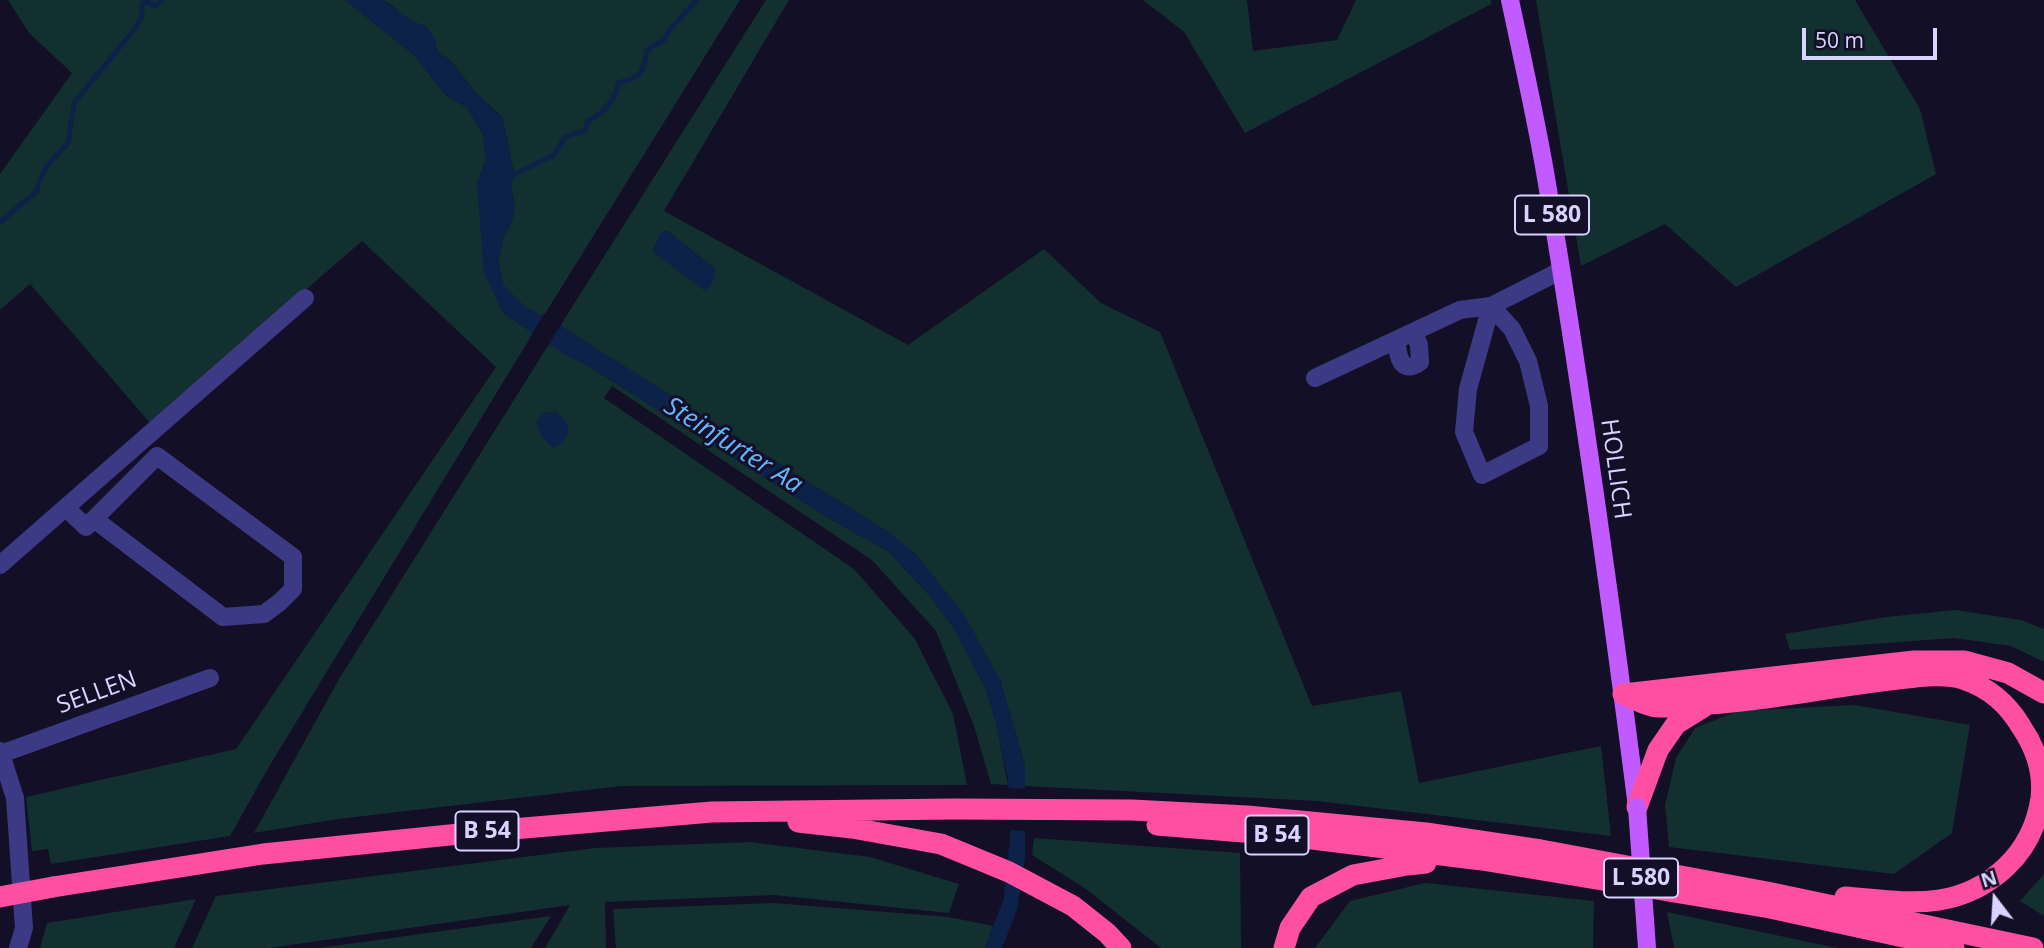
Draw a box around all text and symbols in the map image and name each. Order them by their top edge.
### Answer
scale bar [1806,14,1941,58]
text: 50 m [1815,26,1864,54]
road number: L 580 [1515,196,1589,234]
water label: Steinfurter Aa [658,391,808,501]
street label: HOLLICH [1594,417,1636,521]
street label: SELLEN [53,665,141,721]
road number: B 54 [456,811,518,850]
road number: B 54 [1246,816,1308,855]
road number: L 580 [1604,858,1678,898]
north arrow [1960,864,2030,934]
text: N [1978,864,2000,894]

